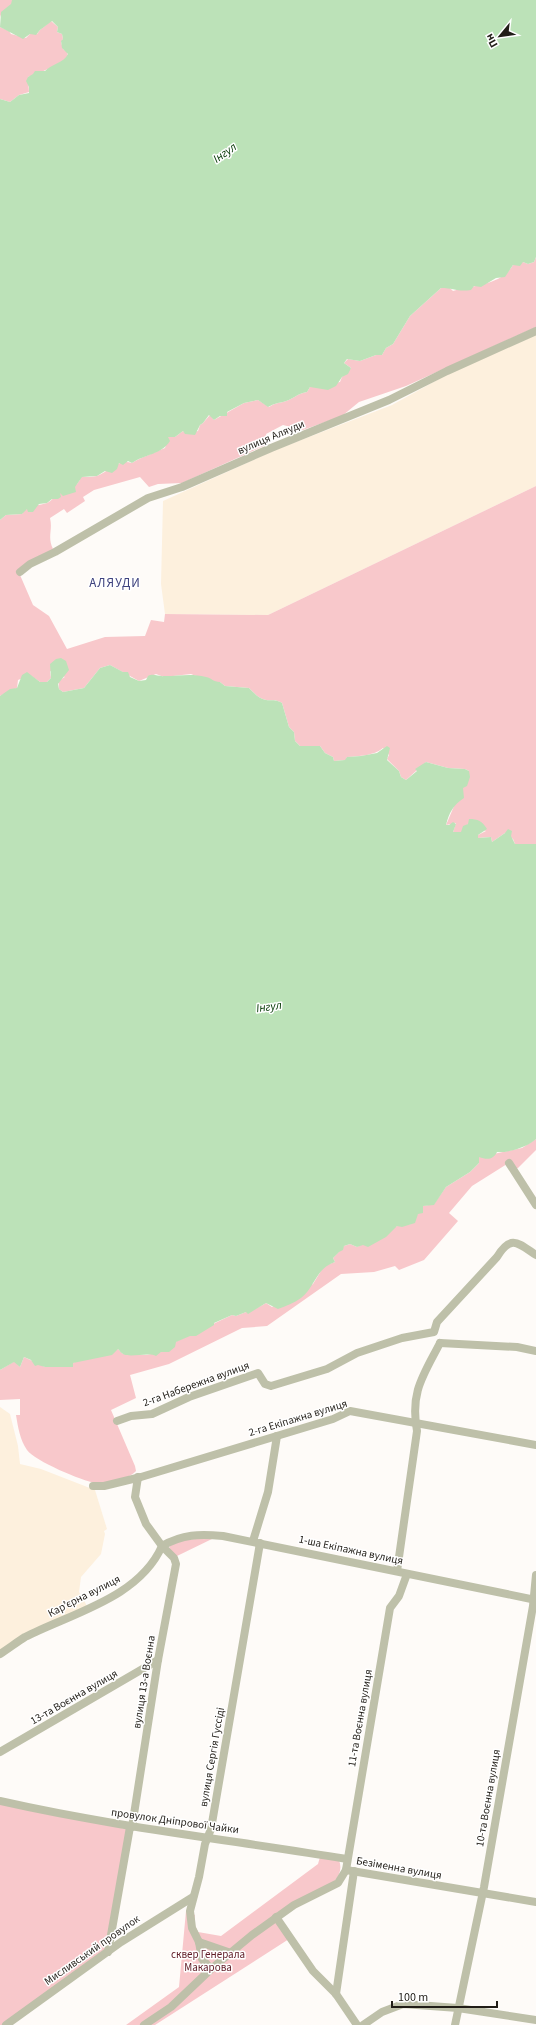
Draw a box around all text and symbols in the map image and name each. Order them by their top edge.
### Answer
north arrow [480,16,520,56]
text: Пн [482,31,502,50]
water label: Інгул [210,139,240,167]
street label: вулиця Аляуди [235,416,307,458]
district label: АЛЯУДИ [89,574,141,592]
water label: Інгул [255,997,283,1017]
street label: 2-га Набережна вулиця [141,1358,251,1410]
street label: 2-га Екіпажна вулиця [247,1396,349,1440]
street label: 1-ша Екіпажна вулиця [297,1532,405,1568]
street label: Карʼєрна вулиця [45,1571,123,1621]
street label: вулиця 13-а Воєнна [129,1634,159,1730]
street label: 13-та Воєнна вулиця [28,1666,120,1728]
street label: 11-та Воєнна вулиця [344,1668,376,1768]
street label: вулиця Сергія Гуссіді [196,1706,228,1808]
street label: 10-та Воєнна вулиця [472,1748,504,1848]
street label: провулок Дніпрової Чайки [110,1805,240,1837]
street label: Безіменна вулиця [355,1853,443,1883]
street label: Мисливський провулок [41,1911,143,1989]
park label: сквер Генерала Макарова [171,1947,245,1975]
scale bar [392,1983,497,2009]
text: 100 m [398,1989,428,2006]

